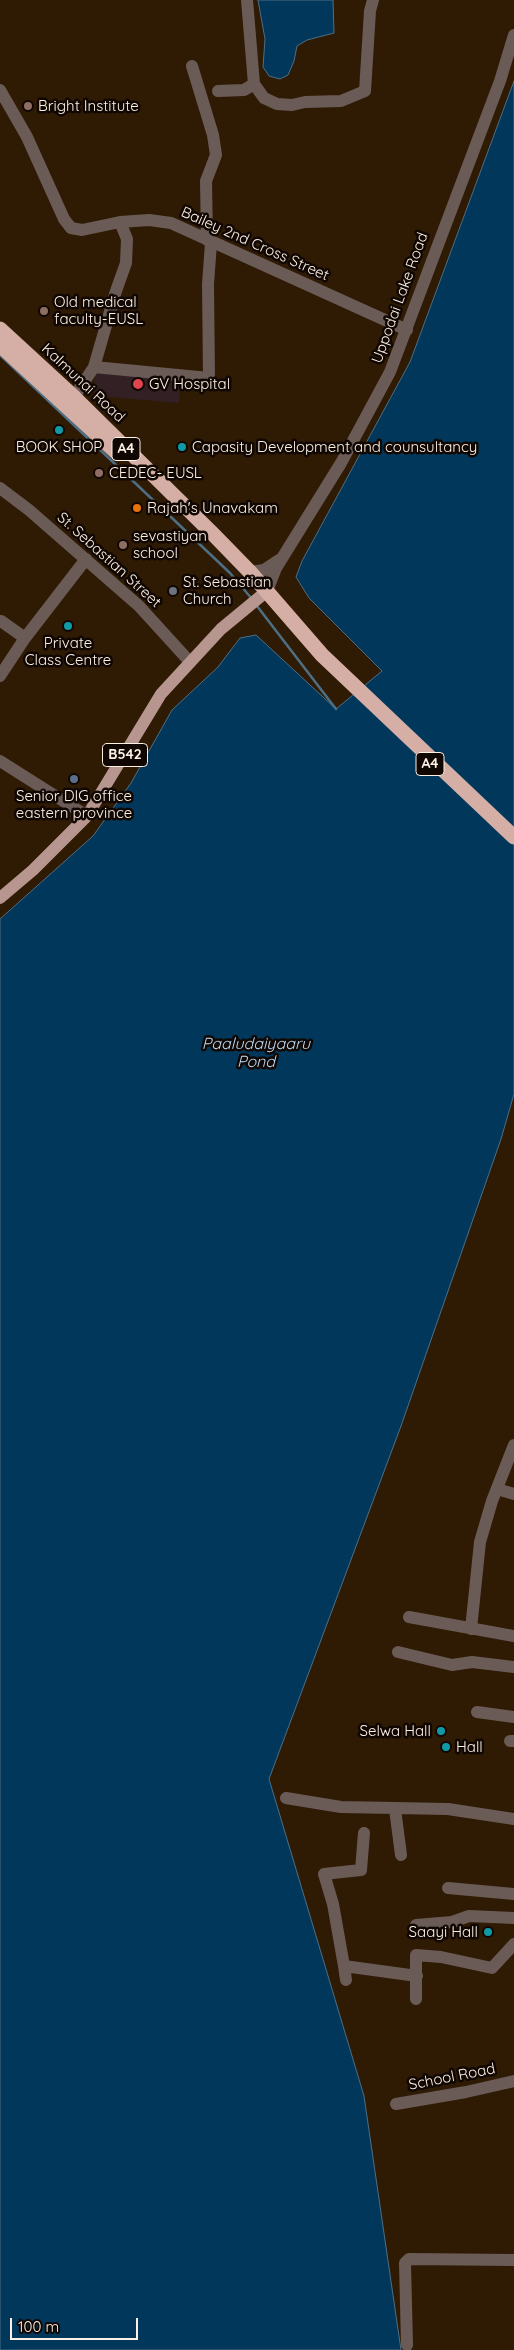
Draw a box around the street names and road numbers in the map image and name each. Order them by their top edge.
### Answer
street label: Bailey 2nd Cross Street [178,203,332,285]
street label: Uppodai Lake Road [368,230,432,366]
street label: Kalmunai Road [38,340,128,426]
road number: A4 [112,438,140,460]
street label: St. Sebastian Street [53,509,165,611]
road number: B542 [102,744,148,766]
road number: A4 [416,752,444,776]
street label: School Road [407,2060,497,2094]

